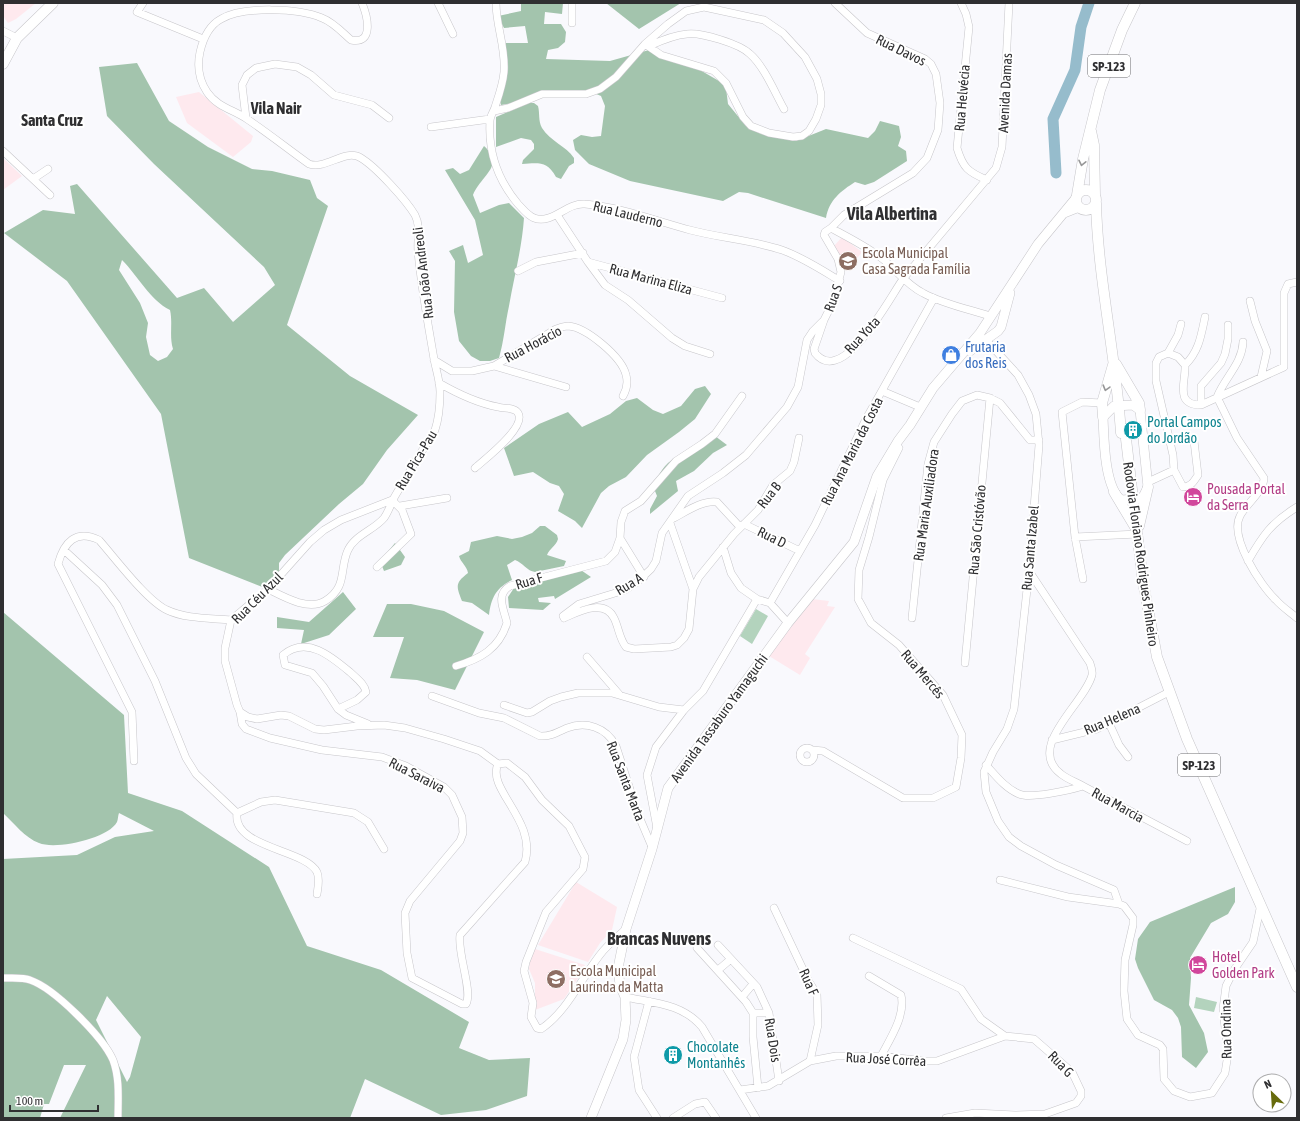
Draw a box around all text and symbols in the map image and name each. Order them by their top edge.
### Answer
street label: Rua Davos [873,31,929,69]
street label: Avenida Damas [995,53,1015,133]
road number: SP-123 [1088,55,1130,77]
street label: Rua Helvécia [951,64,973,132]
district label: Vila Nair [250,99,302,117]
district label: Santa Cruz [21,111,83,129]
one-way arrow [1079,160,1087,166]
street label: Rua Lauderno [591,198,665,230]
district label: Vila Albertina [846,203,937,224]
street label: Rua João Andreoli [409,226,437,320]
place label: Escola Municipal Casa Sagrada Família [862,245,971,277]
school or university icon: Escola Municipal Casa Sagrada Família [837,250,859,272]
street label: Rua Marina Eliza [608,260,694,298]
street label: Rua S [821,282,846,314]
street label: Rua Yota [841,313,883,357]
street label: Rua Horácio [502,322,564,366]
place label: Frutaria dos Reis [965,339,1007,371]
shop icon: Frutaria dos Reis [940,344,962,366]
one-way arrow [1102,385,1111,392]
street label: Rua Ana Maria da Costa [818,394,886,508]
place label: Portal Campos do Jordão [1147,414,1222,446]
building icon: Portal Campos do Jordão [1122,419,1144,441]
street label: Rua Pica-Pau [392,427,440,493]
street label: Rua Maria Auxiliadora [910,448,942,562]
street label: Rodovia Floriano Rodrigues Pinheiro [1120,461,1162,647]
street label: Rua B [754,478,784,511]
place label: Pousada Portal da Serra [1207,481,1285,513]
street label: Rua São Cristóvão [965,484,989,576]
hotel icon: Pousada Portal da Serra [1182,486,1204,508]
street label: Rua Santa Izabel [1018,504,1042,591]
street label: Rua D [755,523,789,551]
street label: Rua Céu Azul [228,569,286,627]
street label: Rua F [513,569,545,593]
street label: Rua A [612,570,646,598]
street label: Rua Mercês [898,646,948,702]
street label: Avenida Tassaburo Yamaguchi [667,651,771,785]
street label: Rua Helena [1081,700,1143,738]
street label: Rua Santa Marta [603,739,649,823]
street label: Rua Saraiva [386,754,448,796]
road number: SP-123 [1178,754,1220,776]
street label: Rua Marcia [1089,784,1147,826]
district label: Brancas Nuvens [607,928,712,949]
place label: Hotel Golden Park [1212,949,1275,981]
hotel icon: Hotel Golden Park [1187,954,1209,976]
place label: Escola Municipal Laurinda da Matta [570,963,663,995]
street label: Rua F [796,966,822,998]
school or university icon: Escola Municipal Laurinda da Matta [545,968,567,990]
street label: Rua Ondina [1217,999,1235,1059]
street label: Rua Dois [762,1017,784,1063]
place label: Chocolate Montanhês [687,1039,745,1071]
building icon: Chocolate Montanhês [662,1044,684,1066]
street label: Rua G [1045,1048,1077,1080]
street label: Rua José Corrêa [845,1049,927,1069]
north arrow [1252,1073,1292,1113]
text: N [1262,1077,1273,1091]
scale bar [10,1087,98,1113]
text: 100 m [16,1094,43,1108]

